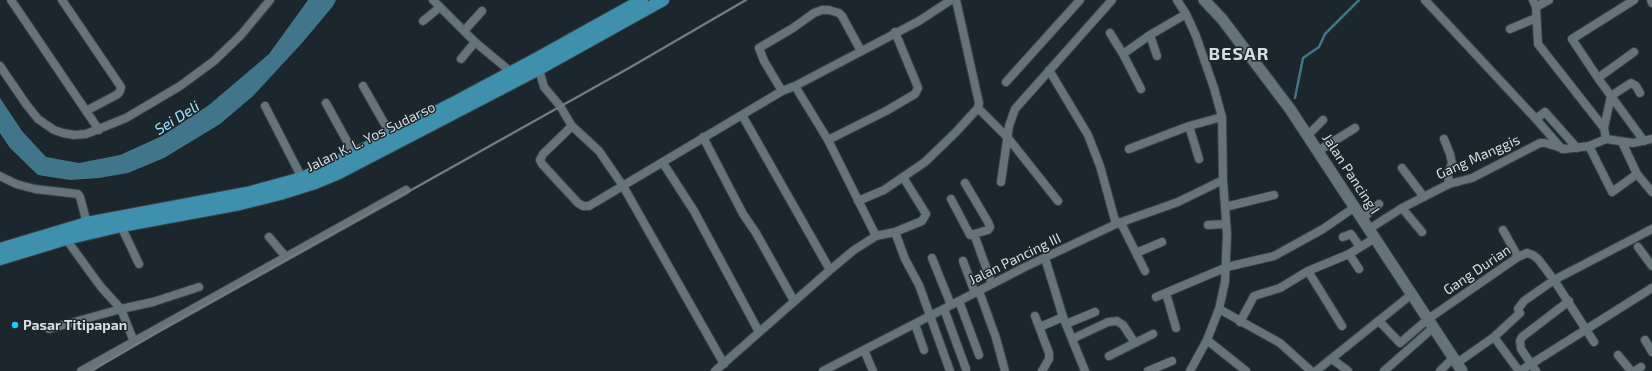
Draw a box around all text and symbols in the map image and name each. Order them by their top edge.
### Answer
district label: BESAR [1209,43,1269,65]
water label: Sei Deli [151,97,203,139]
street label: Jalan K. L. Yos Sudarso [304,99,438,175]
street label: Jalan Pancing I [1319,131,1383,217]
street label: Gang Manggis [1434,131,1522,183]
street label: Jalan Pancing III [966,230,1064,288]
street label: Gang Durian [1440,241,1514,299]
place label: Pasar Titipapan [23,317,127,333]
marker: Pasar Titipapan [10,320,20,330]

